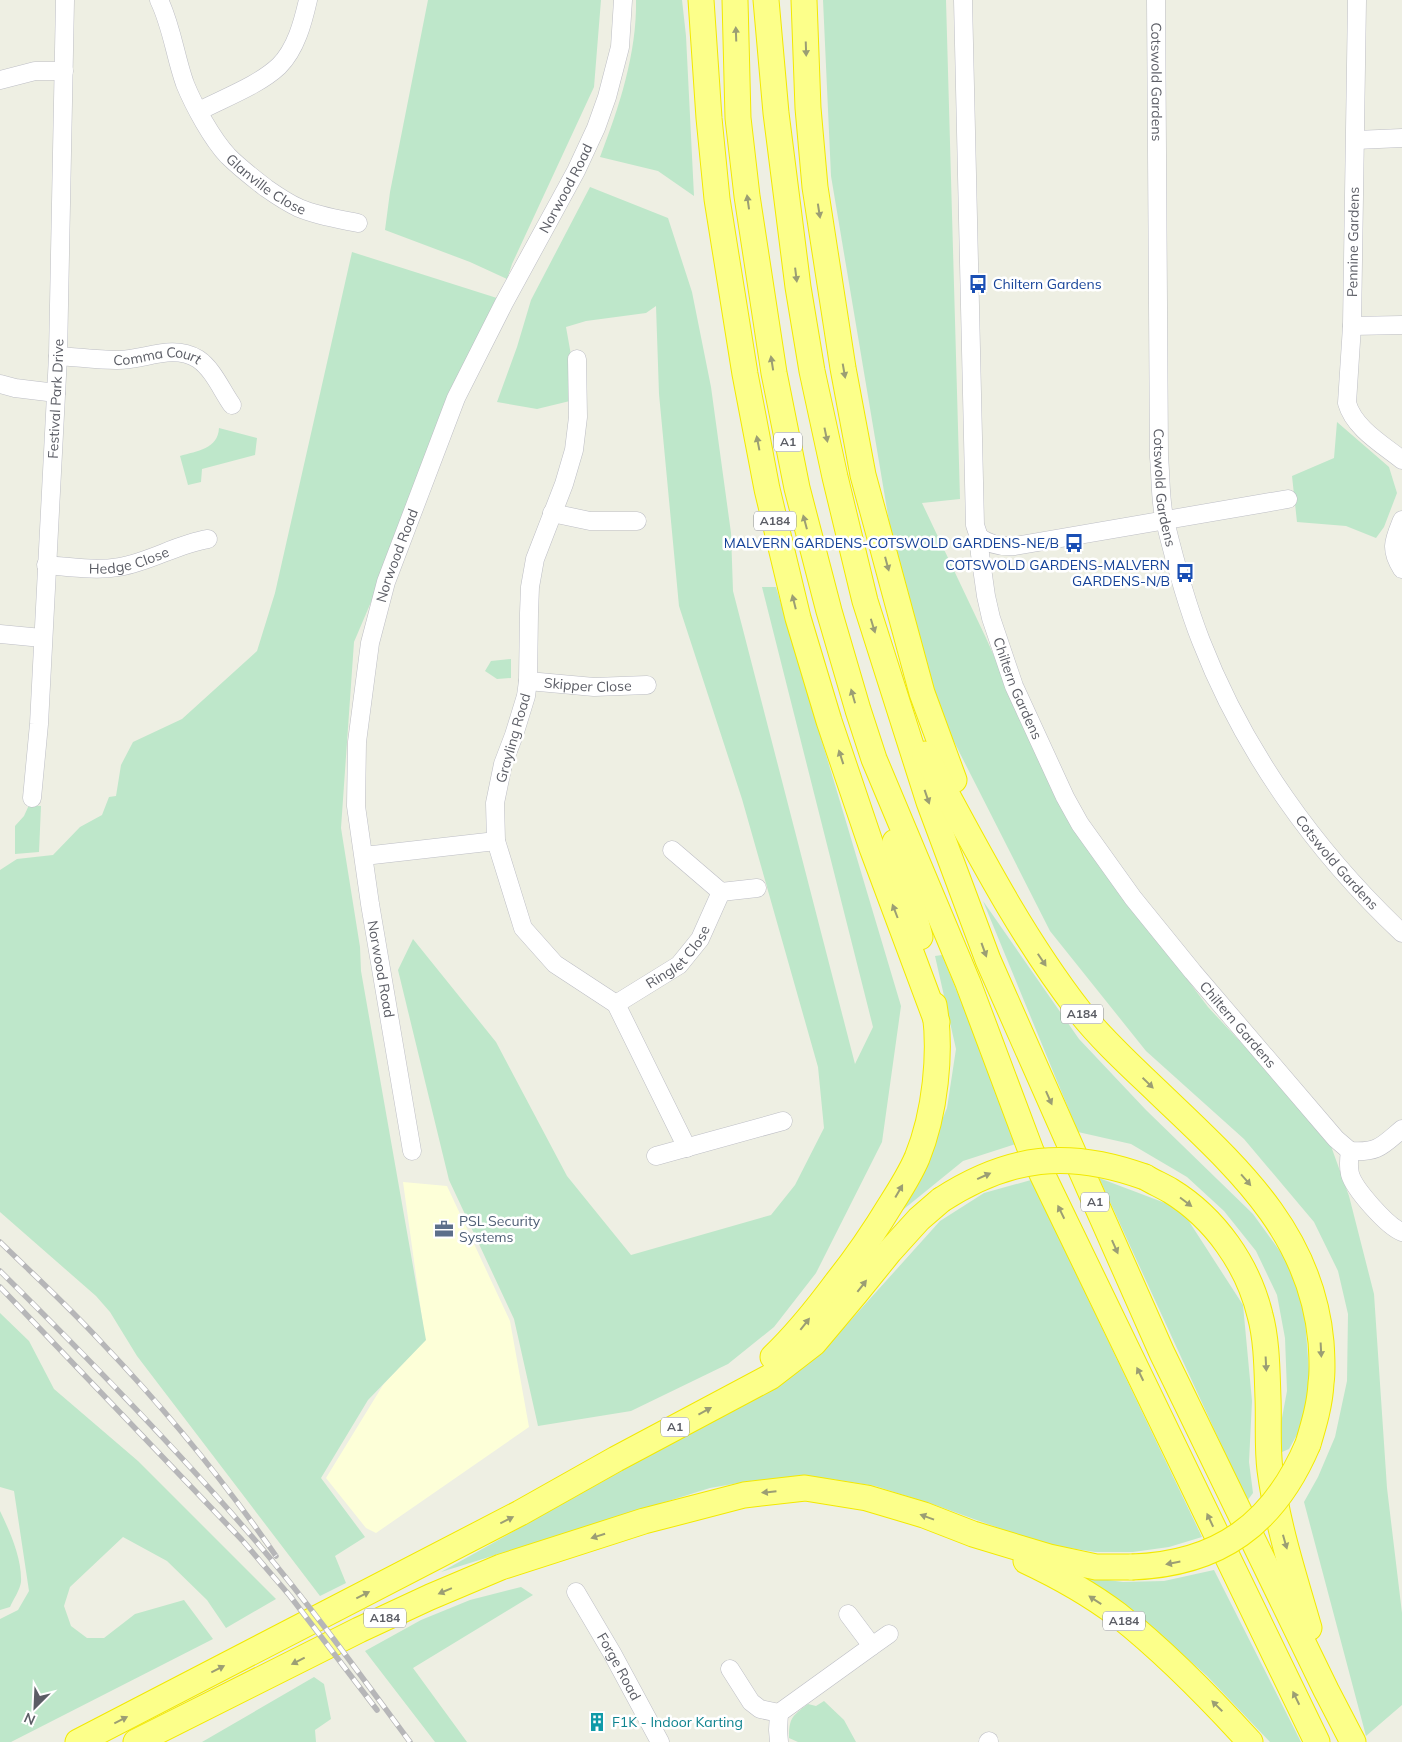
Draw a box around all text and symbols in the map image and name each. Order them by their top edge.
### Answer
street label: Cotswold Gardens [1147,22,1166,142]
one-way arrow [731,26,739,42]
one-way arrow [802,41,810,57]
street label: Norwood Road [535,141,596,236]
street label: Glanville Close [222,150,308,219]
street label: Pennine Gardens [1343,187,1363,297]
one-way arrow [744,194,752,210]
one-way arrow [815,203,823,219]
one-way arrow [792,267,800,283]
bus stop icon: Chiltern Gardens [967,273,989,295]
place label: Chiltern Gardens [993,275,1102,293]
street label: Festival Park Drive [44,339,67,459]
street label: Comma Court [113,343,205,369]
one-way arrow [768,355,776,371]
one-way arrow [841,363,849,379]
one-way arrow [822,427,830,443]
street label: Cotswold Gardens [1150,428,1180,549]
road number: A1 [774,432,802,452]
one-way arrow [754,436,762,451]
street label: Norwood Road [372,506,422,604]
road number: A184 [754,512,796,530]
one-way arrow [801,515,809,530]
bus stop icon: MALVERN GARDENS-COTSWOLD GARDENS-NE/B [1063,532,1085,554]
place label: MALVERN GARDENS-COTSWOLD GARDENS-NE/B [724,534,1059,552]
street label: Hedge Close [89,543,171,578]
one-way arrow [883,556,891,571]
place label: COTSWOLD GARDENS-MALVERN GARDENS-N/B [945,556,1170,590]
bus stop icon: COTSWOLD GARDENS-MALVERN GARDENS-N/B [1174,562,1196,584]
one-way arrow [790,594,798,609]
one-way arrow [869,619,877,634]
street label: Chiltern Gardens [989,635,1046,742]
street label: Skipper Close [543,673,632,696]
one-way arrow [849,688,857,703]
street label: Grayling Road [492,691,534,785]
one-way arrow [837,750,845,765]
one-way arrow [924,790,932,805]
street label: Cotswold Gardens [1291,811,1382,914]
one-way arrow [891,903,898,918]
street label: Norwood Road [364,919,398,1019]
street label: Ringlet Close [642,923,714,992]
one-way arrow [981,942,988,957]
one-way arrow [1037,953,1047,967]
street label: Chiltern Gardens [1196,977,1280,1072]
road number: A184 [1061,1004,1103,1024]
one-way arrow [1142,1077,1154,1089]
one-way arrow [1046,1091,1054,1105]
one-way arrow [977,1172,991,1180]
one-way arrow [1241,1174,1252,1187]
one-way arrow [894,1185,903,1198]
road number: A1 [1081,1192,1109,1212]
one-way arrow [1179,1197,1192,1208]
one-way arrow [1057,1205,1065,1219]
place label: PSL Security Systems [459,1212,541,1246]
office icon: PSL Security Systems [433,1218,455,1240]
one-way arrow [1112,1240,1120,1254]
one-way arrow [857,1280,868,1293]
one-way arrow [800,1317,810,1331]
one-way arrow [1317,1342,1325,1358]
one-way arrow [1262,1356,1270,1372]
one-way arrow [1136,1367,1144,1381]
one-way arrow [698,1407,713,1415]
road number: A1 [661,1418,689,1436]
one-way arrow [760,1488,776,1496]
one-way arrow [920,1512,935,1520]
one-way arrow [1205,1513,1214,1528]
one-way arrow [500,1516,514,1524]
one-way arrow [590,1533,605,1541]
one-way arrow [1281,1535,1289,1550]
one-way arrow [1165,1559,1180,1567]
one-way arrow [438,1587,452,1595]
one-way arrow [356,1591,370,1599]
one-way arrow [1088,1595,1101,1605]
road number: A184 [364,1609,406,1628]
road number: A184 [1103,1612,1145,1630]
street label: Forge Road [593,1629,645,1703]
one-way arrow [291,1656,306,1665]
one-way arrow [211,1665,226,1673]
north arrow [10,1682,60,1732]
one-way arrow [1291,1691,1299,1705]
one-way arrow [1211,1701,1223,1713]
text: N [21,1709,38,1729]
building icon: F1K - Indoor Karting [586,1711,608,1733]
place label: F1K - Indoor Karting [612,1713,743,1731]
one-way arrow [114,1716,129,1724]

